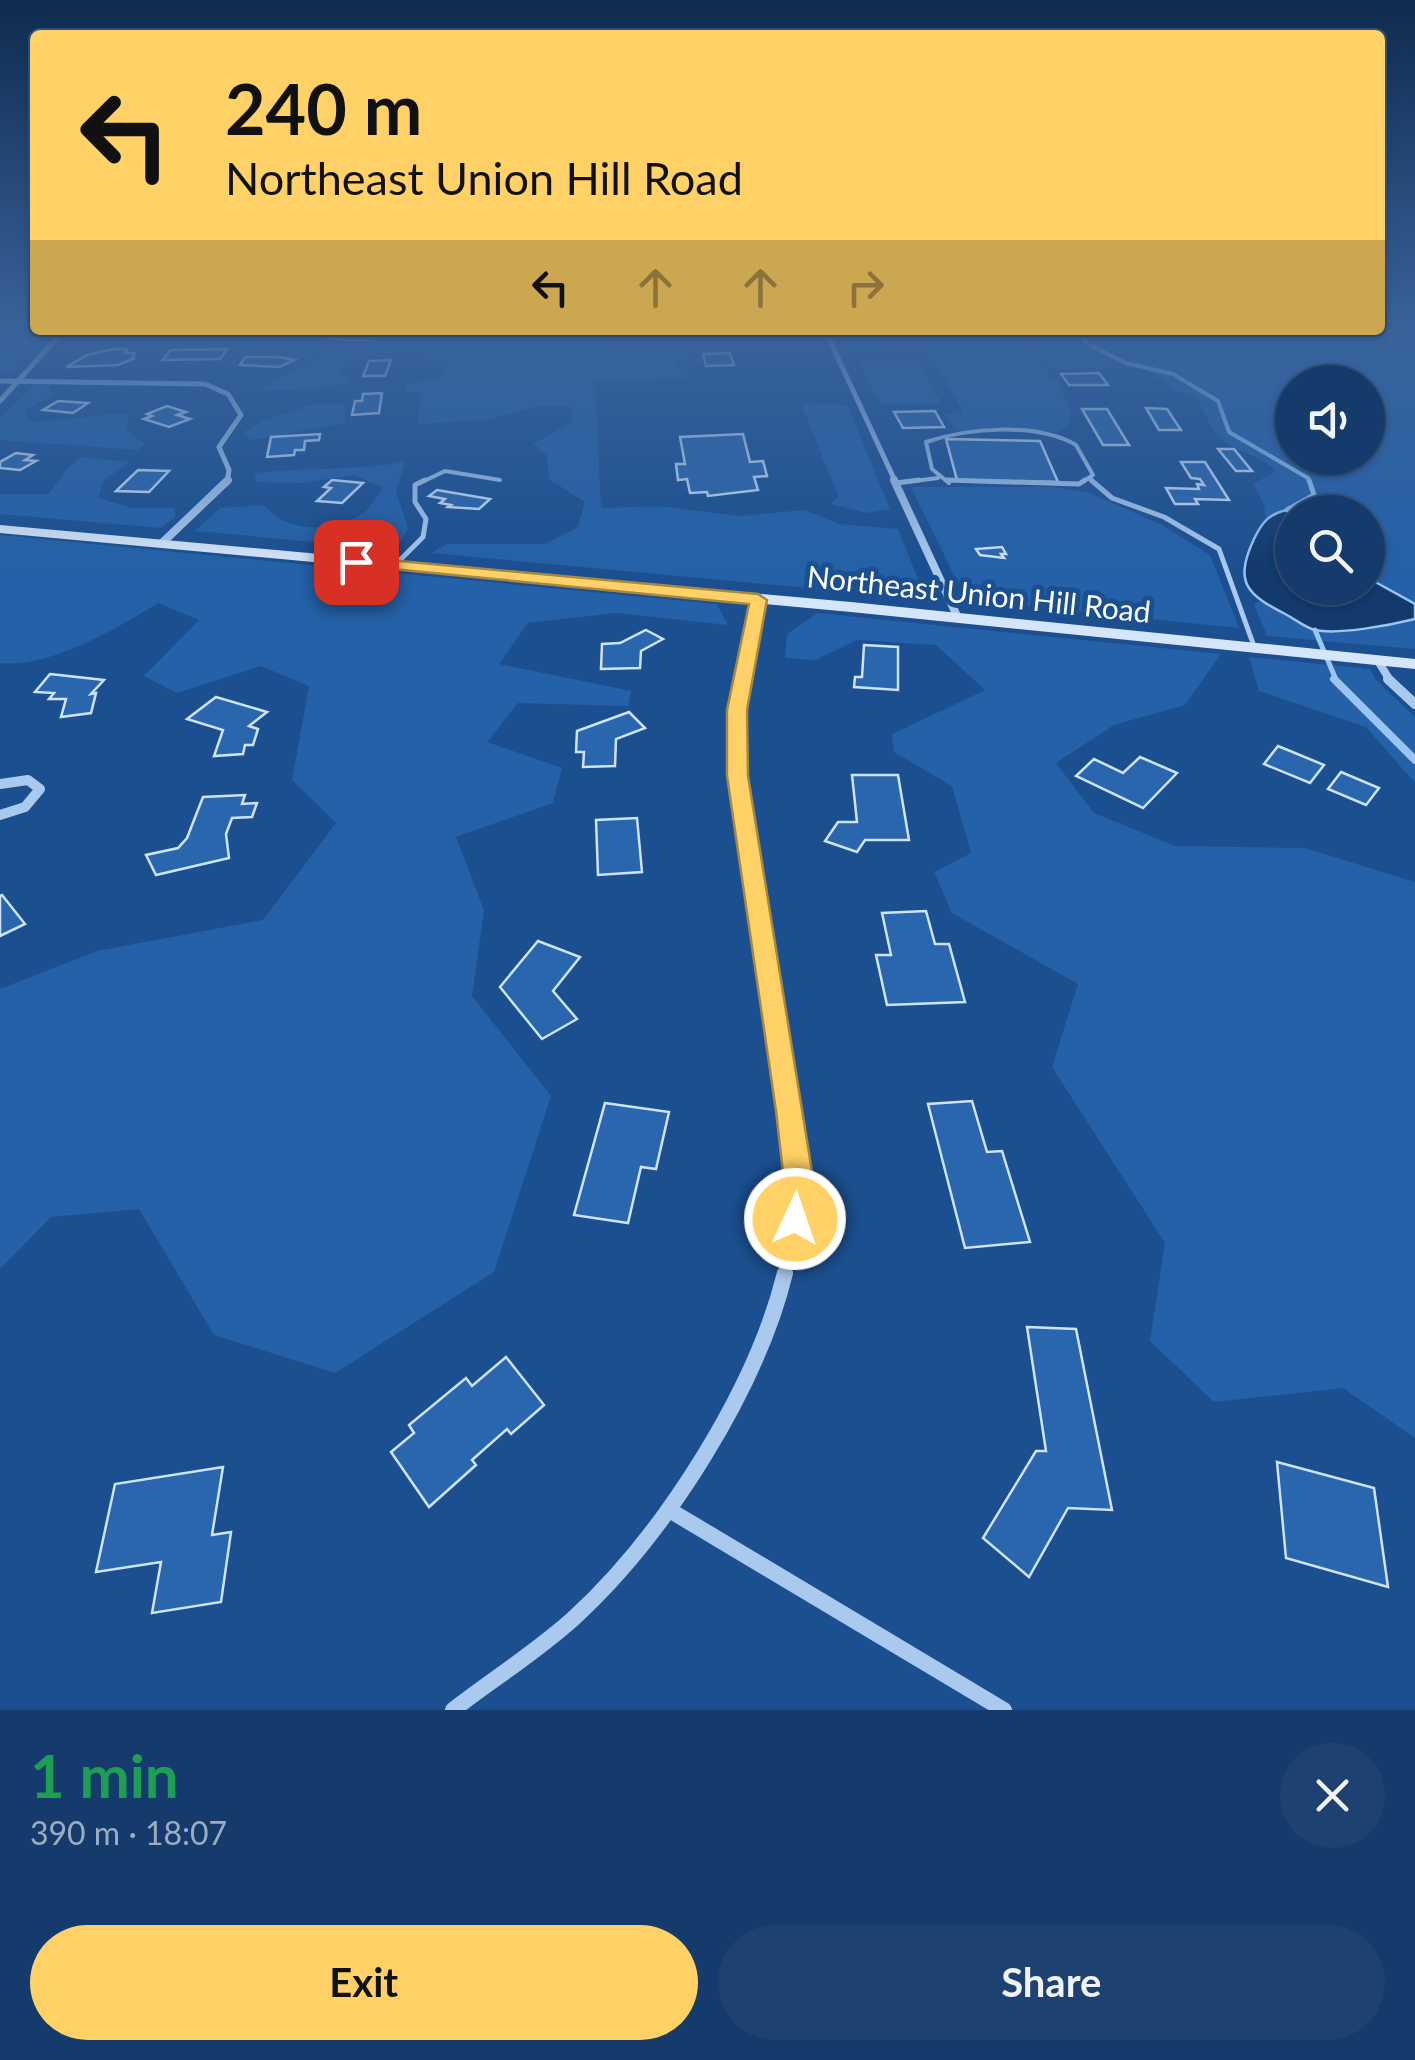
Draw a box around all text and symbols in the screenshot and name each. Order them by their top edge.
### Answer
text: 240 m [225,66,422,150]
icon: left [60,70,190,200]
text: Northeast Union Hill Road [225,151,743,205]
icon: left [523,260,578,315]
icon: ahead [628,260,683,315]
icon: ahead [733,260,788,315]
icon: right [838,260,893,315]
map controls [1275,365,1385,605]
button: sound [1275,365,1385,475]
button: search [1275,495,1385,605]
pin [314,520,399,605]
icon: arrive [329,535,384,590]
street label: Northeast Union Hill Road [805,557,1153,629]
position arrow [743,1167,847,1271]
text: 1 min [30,1739,179,1811]
button: close [1280,1743,1385,1848]
text: 390 m · 18:07 [30,1813,227,1852]
button: Exit [30,1925,698,2040]
button: Share [718,1925,1385,2040]

